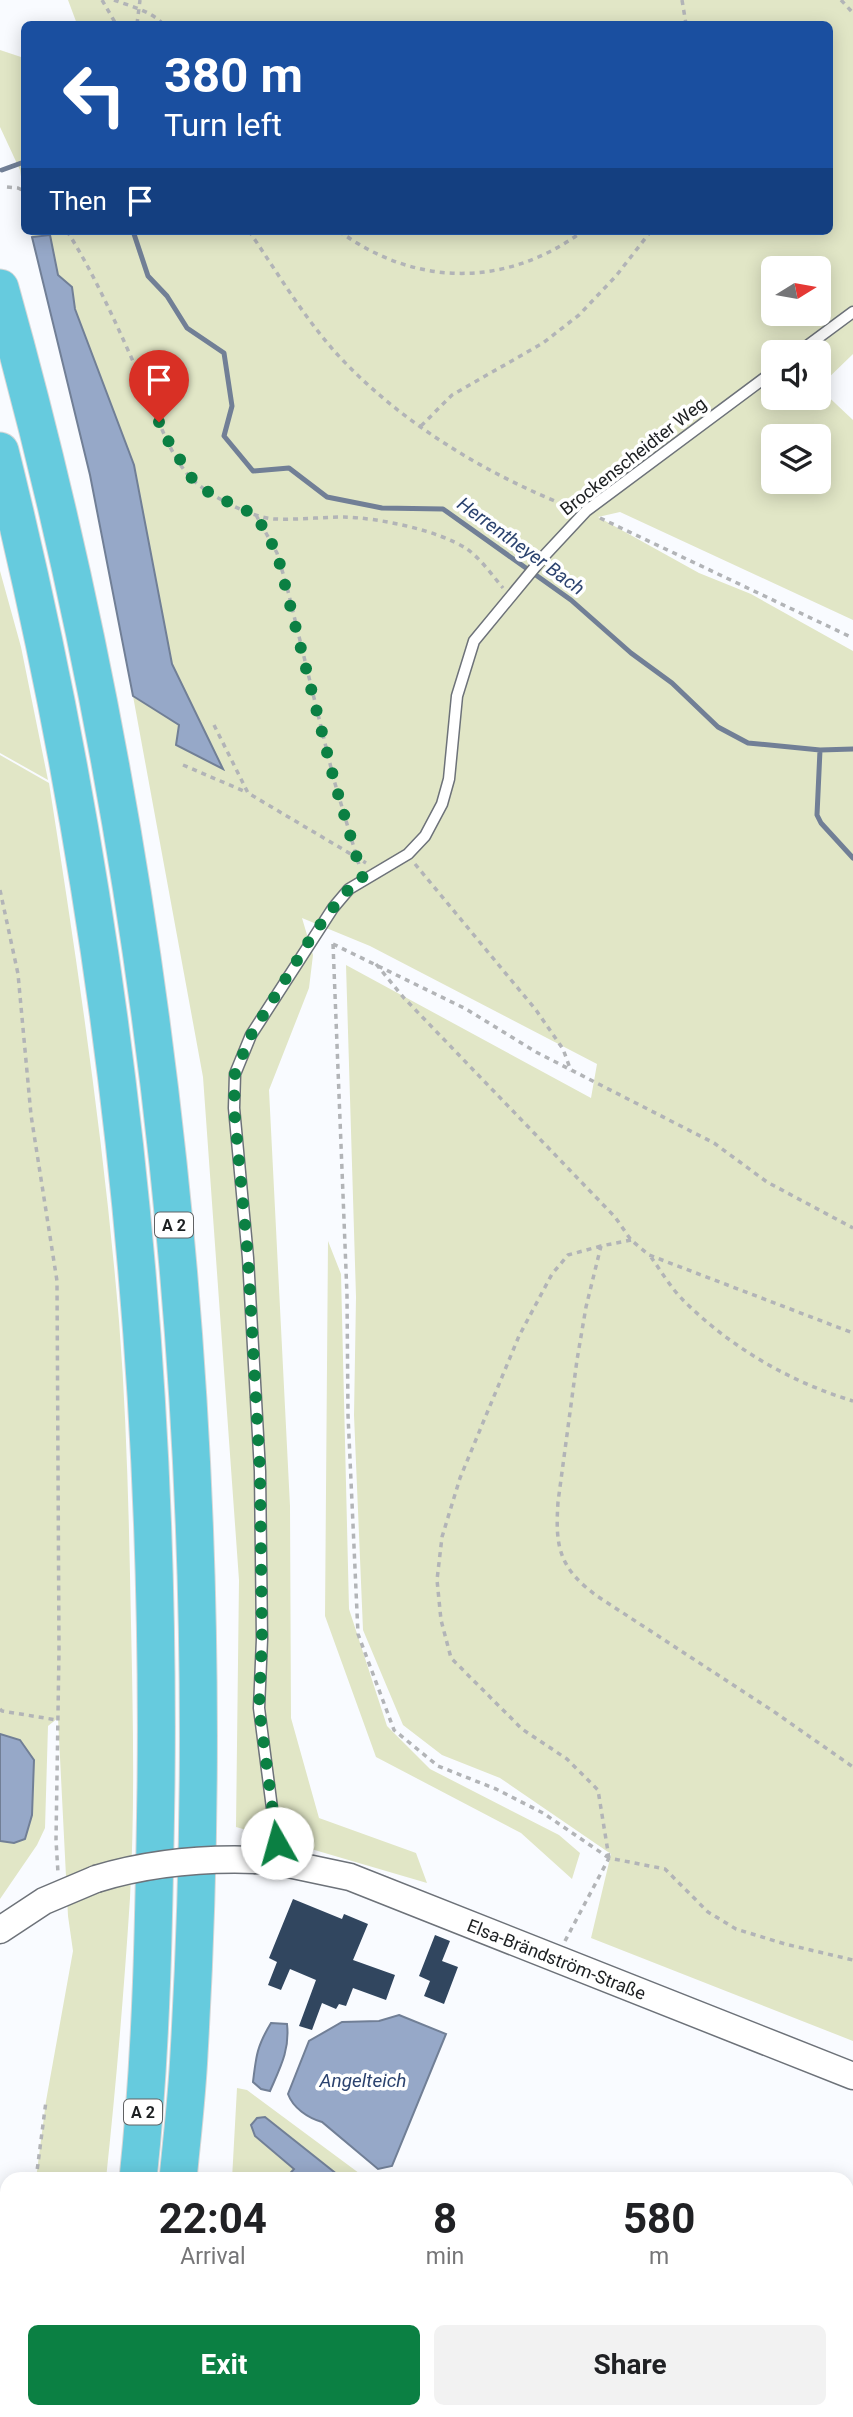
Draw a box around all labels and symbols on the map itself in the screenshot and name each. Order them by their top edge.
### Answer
north arrow [761,256,831,326]
pin [129,350,189,422]
street label: Brockenscheidter Weg [556,393,710,519]
water label: Herrentheyer Bach [453,492,589,600]
road number: A 2 [155,1212,193,1238]
position arrow [240,1806,314,1880]
street label: Elsa-Brändström-Straße [464,1914,649,2004]
water label: Angelteich [319,2069,406,2092]
road number: A 2 [124,2100,162,2124]

